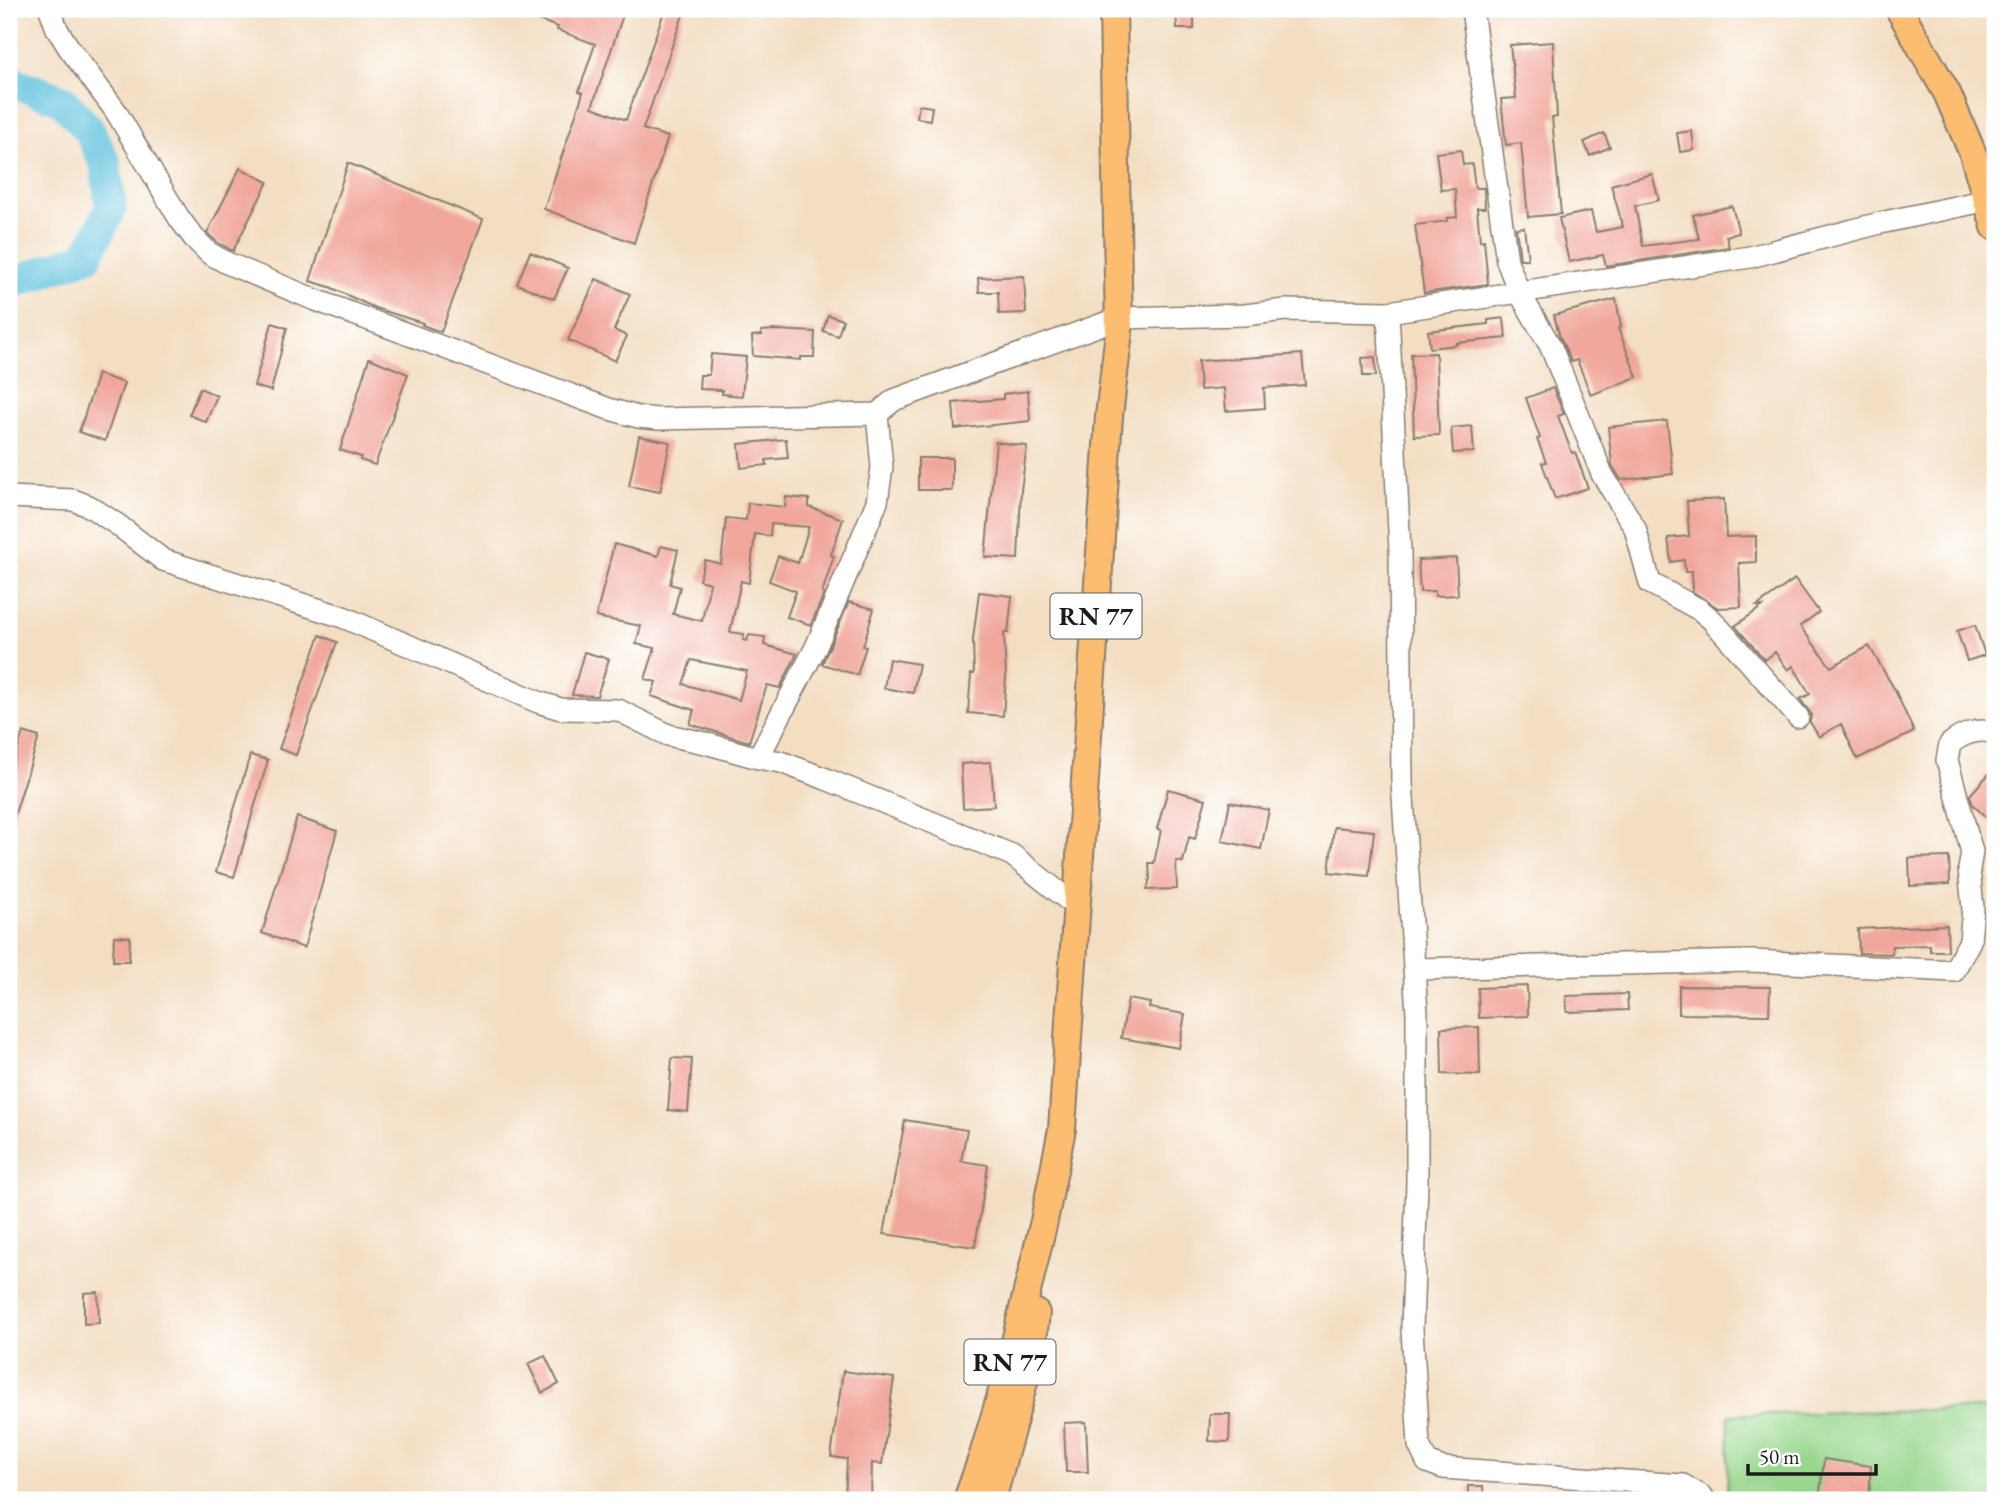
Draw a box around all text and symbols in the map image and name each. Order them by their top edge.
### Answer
road number: RN 77 [1050,594,1142,638]
road number: RN 77 [964,1340,1056,1385]
scale bar [1748,1432,1876,1476]
text: 50 m [1759,1443,1800,1470]

